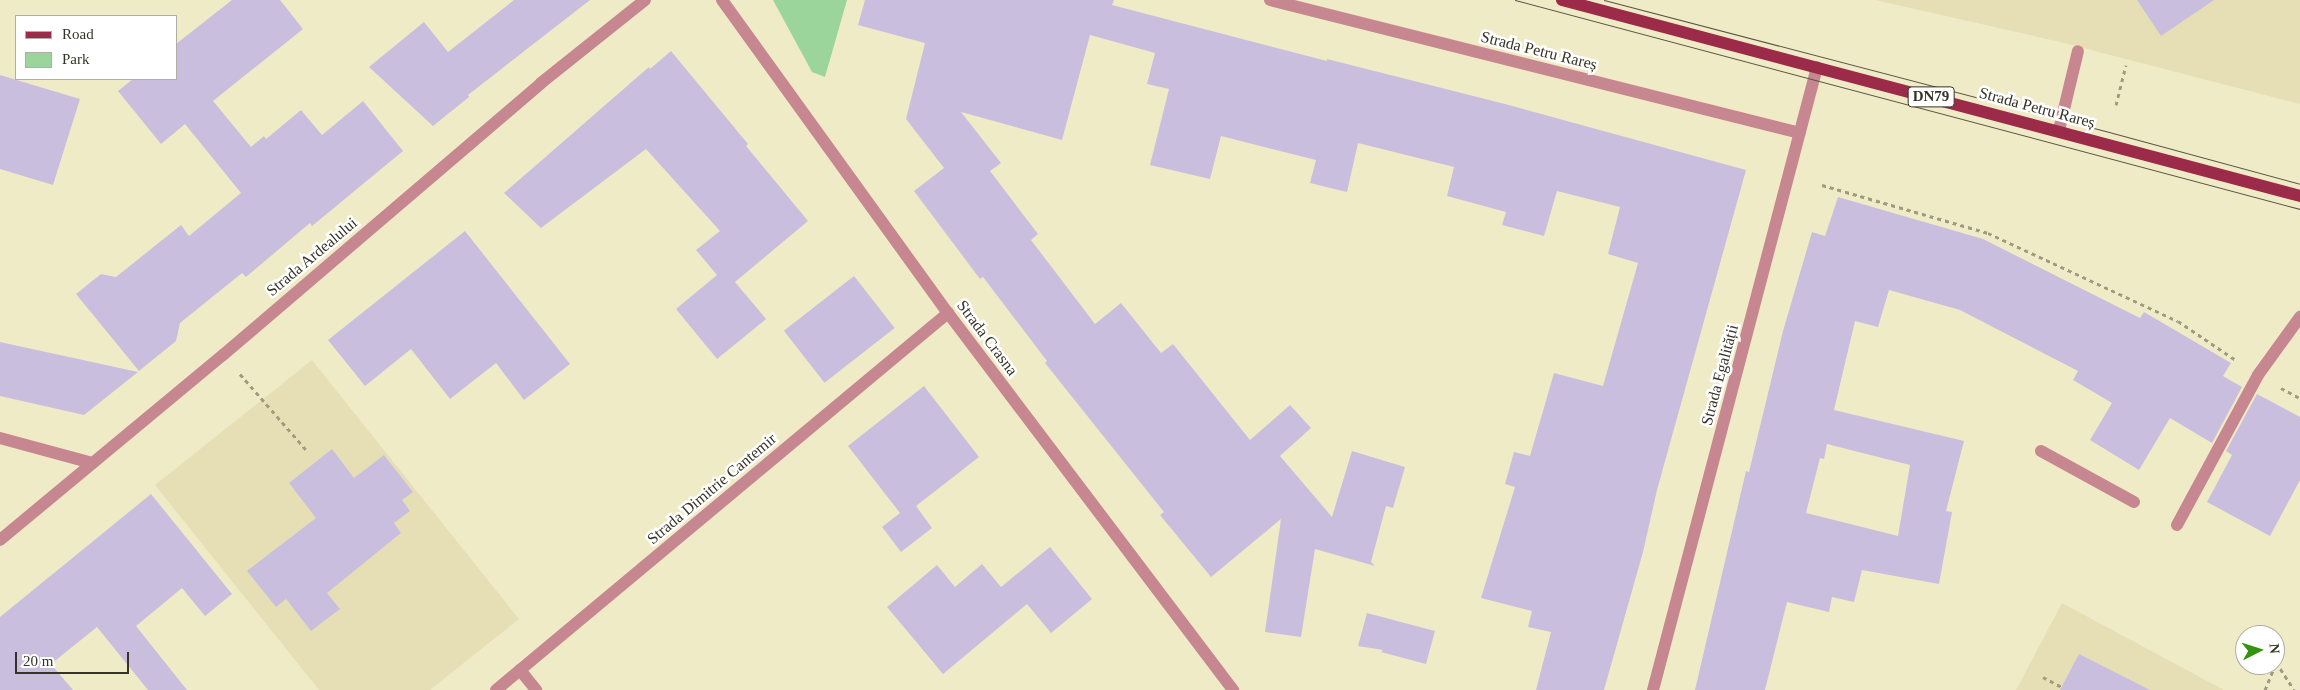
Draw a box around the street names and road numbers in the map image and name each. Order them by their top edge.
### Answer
street label: Strada Petru Rareș [1479,27,1599,75]
street label: Strada Petru Rareș [1977,83,2097,133]
road number: DN79 [1907,84,1955,110]
street label: Strada Ardealului [262,213,362,301]
street label: Strada Crasna [952,297,1022,379]
street label: Strada Egalității [1697,323,1743,427]
street label: Strada Dimitrie Cantemir [644,429,780,549]

